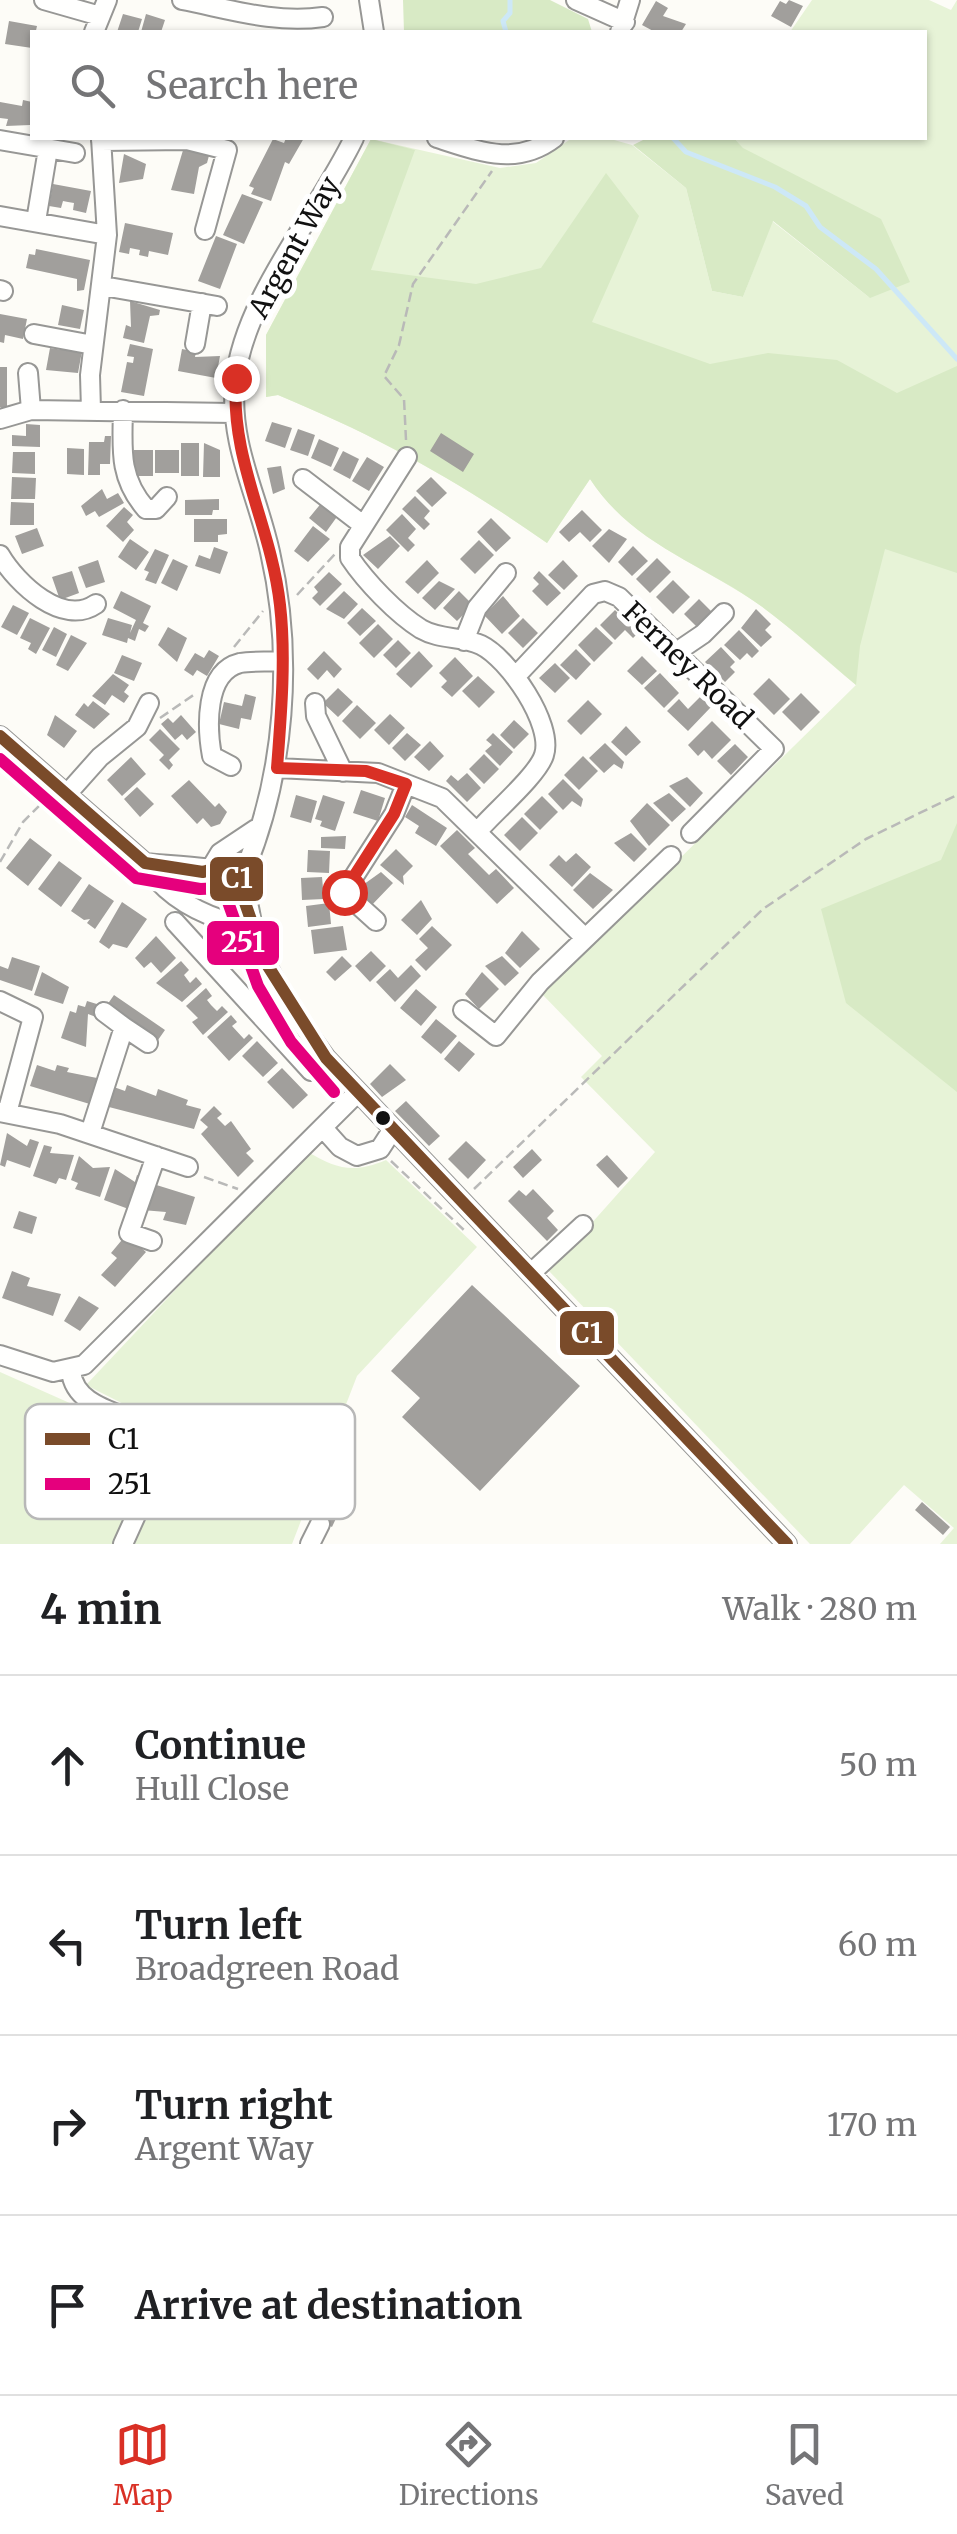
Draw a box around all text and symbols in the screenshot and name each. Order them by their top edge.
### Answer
search box [30,30,927,140]
icon: search [65,58,120,113]
text: Search here [145,62,358,109]
street label: Argent Way [240,169,348,325]
route end [214,356,260,402]
street label: Ferney Road [615,594,761,736]
line badge: C1 [208,855,265,903]
text: C1 [221,860,253,896]
route start [322,870,368,916]
line badge: 251 [205,919,281,967]
text: 251 [221,924,265,960]
unlabelled marker [373,1108,393,1128]
line badge: C1 [558,1309,616,1357]
text: C1 [571,1315,603,1351]
legend [25,1404,355,1519]
text: C1 [108,1421,139,1457]
text: 251 [108,1466,151,1502]
text: 4 min [40,1583,162,1635]
text: Walk · 280 m [722,1589,917,1629]
text: Continue [135,1722,306,1769]
icon: ahead [40,1738,95,1793]
text: 50 m [839,1745,917,1785]
text: Hull Close [135,1769,289,1809]
text: Turn left [135,1902,302,1949]
icon: left [40,1918,95,1973]
text: 60 m [838,1925,917,1965]
text: Broadgreen Road [135,1949,399,1989]
text: Turn right [135,2082,333,2129]
icon: right [40,2098,95,2153]
text: 170 m [827,2105,917,2145]
text: Argent Way [135,2129,314,2169]
icon: arrive [40,2278,95,2333]
text: Arrive at destination [135,2282,522,2329]
tab: Map [113,2417,173,2513]
tab: Directions [399,2417,539,2513]
tab: Saved [765,2417,844,2513]

